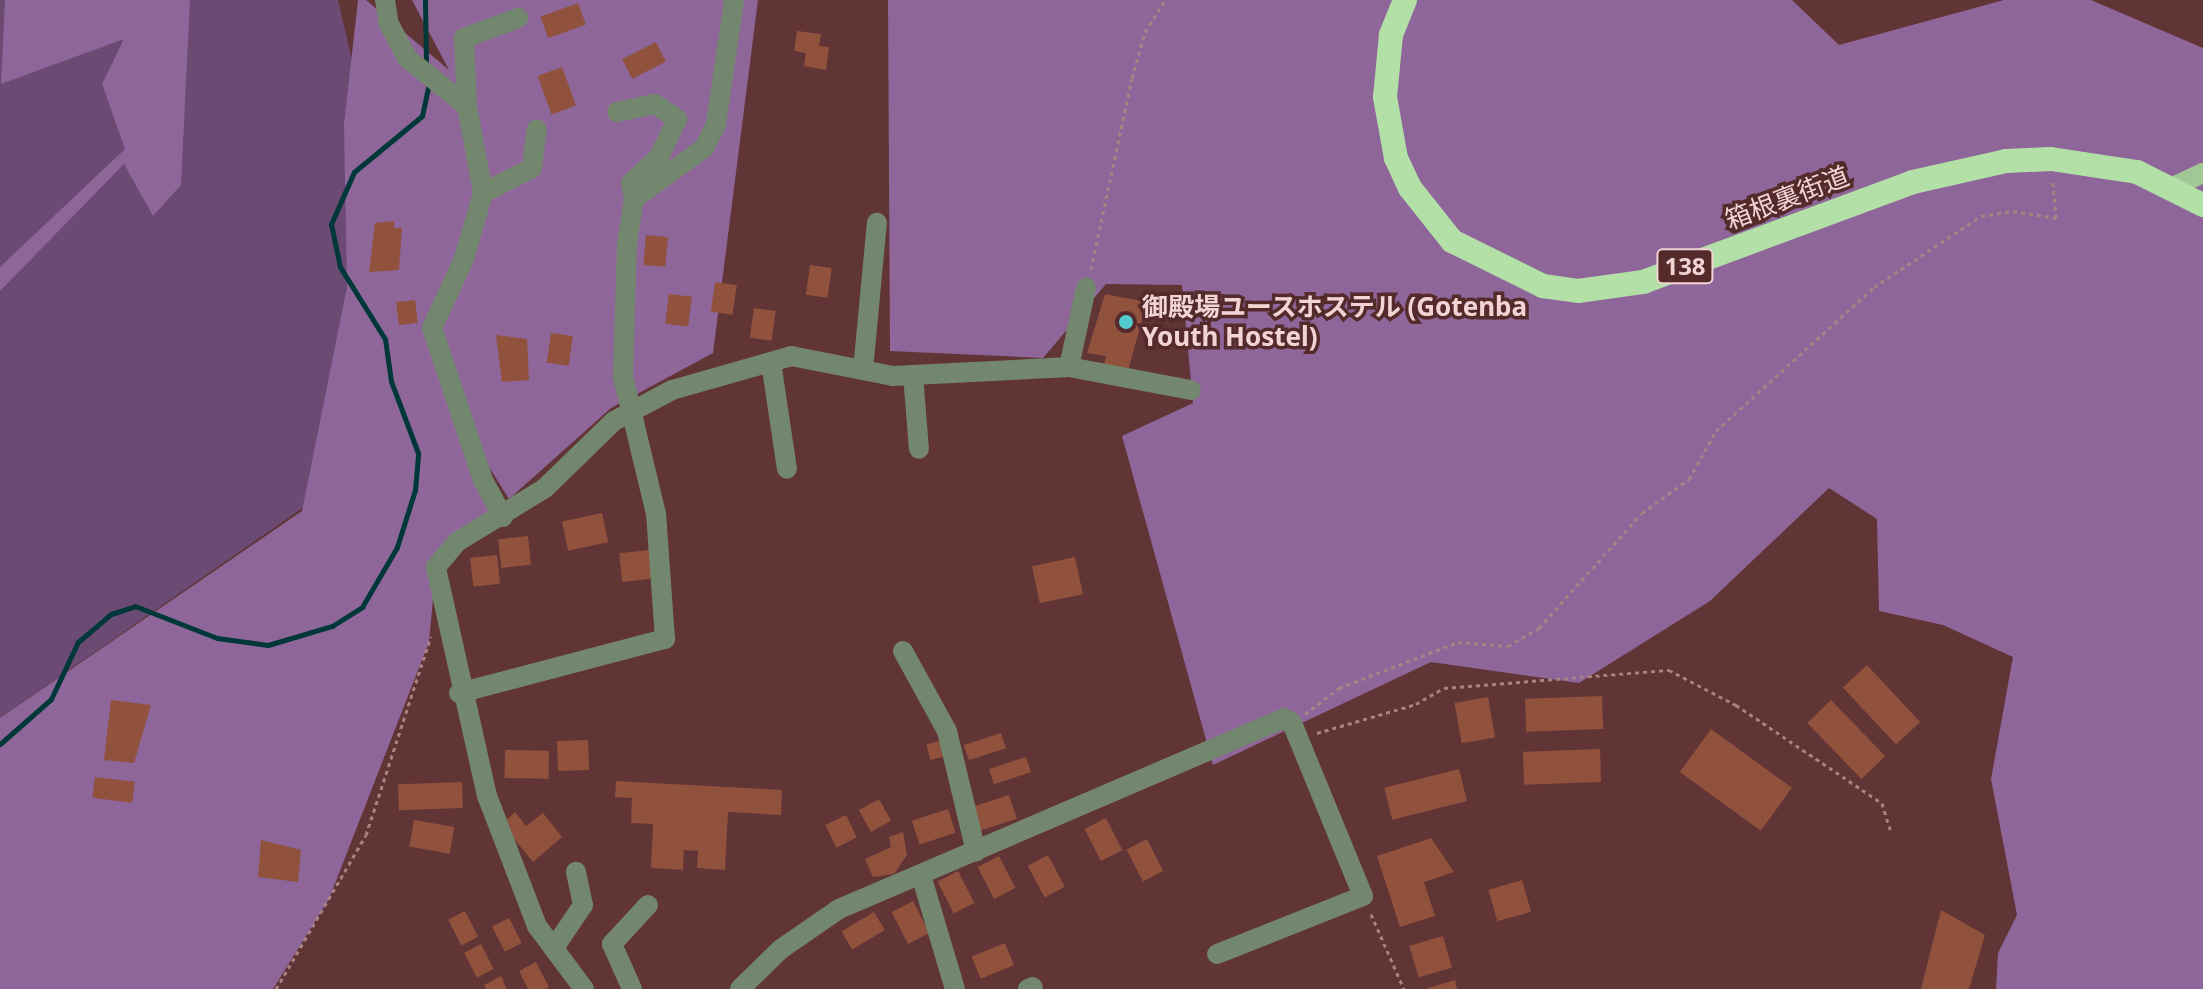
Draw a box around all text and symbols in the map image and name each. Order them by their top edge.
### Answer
street label: 箱根裏街道 [1721,160,1853,236]
road number: 138 [1655,246,1715,286]
place label: 御殿場ユースホステル (Gotenba Youth Hostel) [1142,291,1528,352]
marker: 御殿場ユースホステル (Gotenba Youth Hostel) [1117,313,1135,331]

